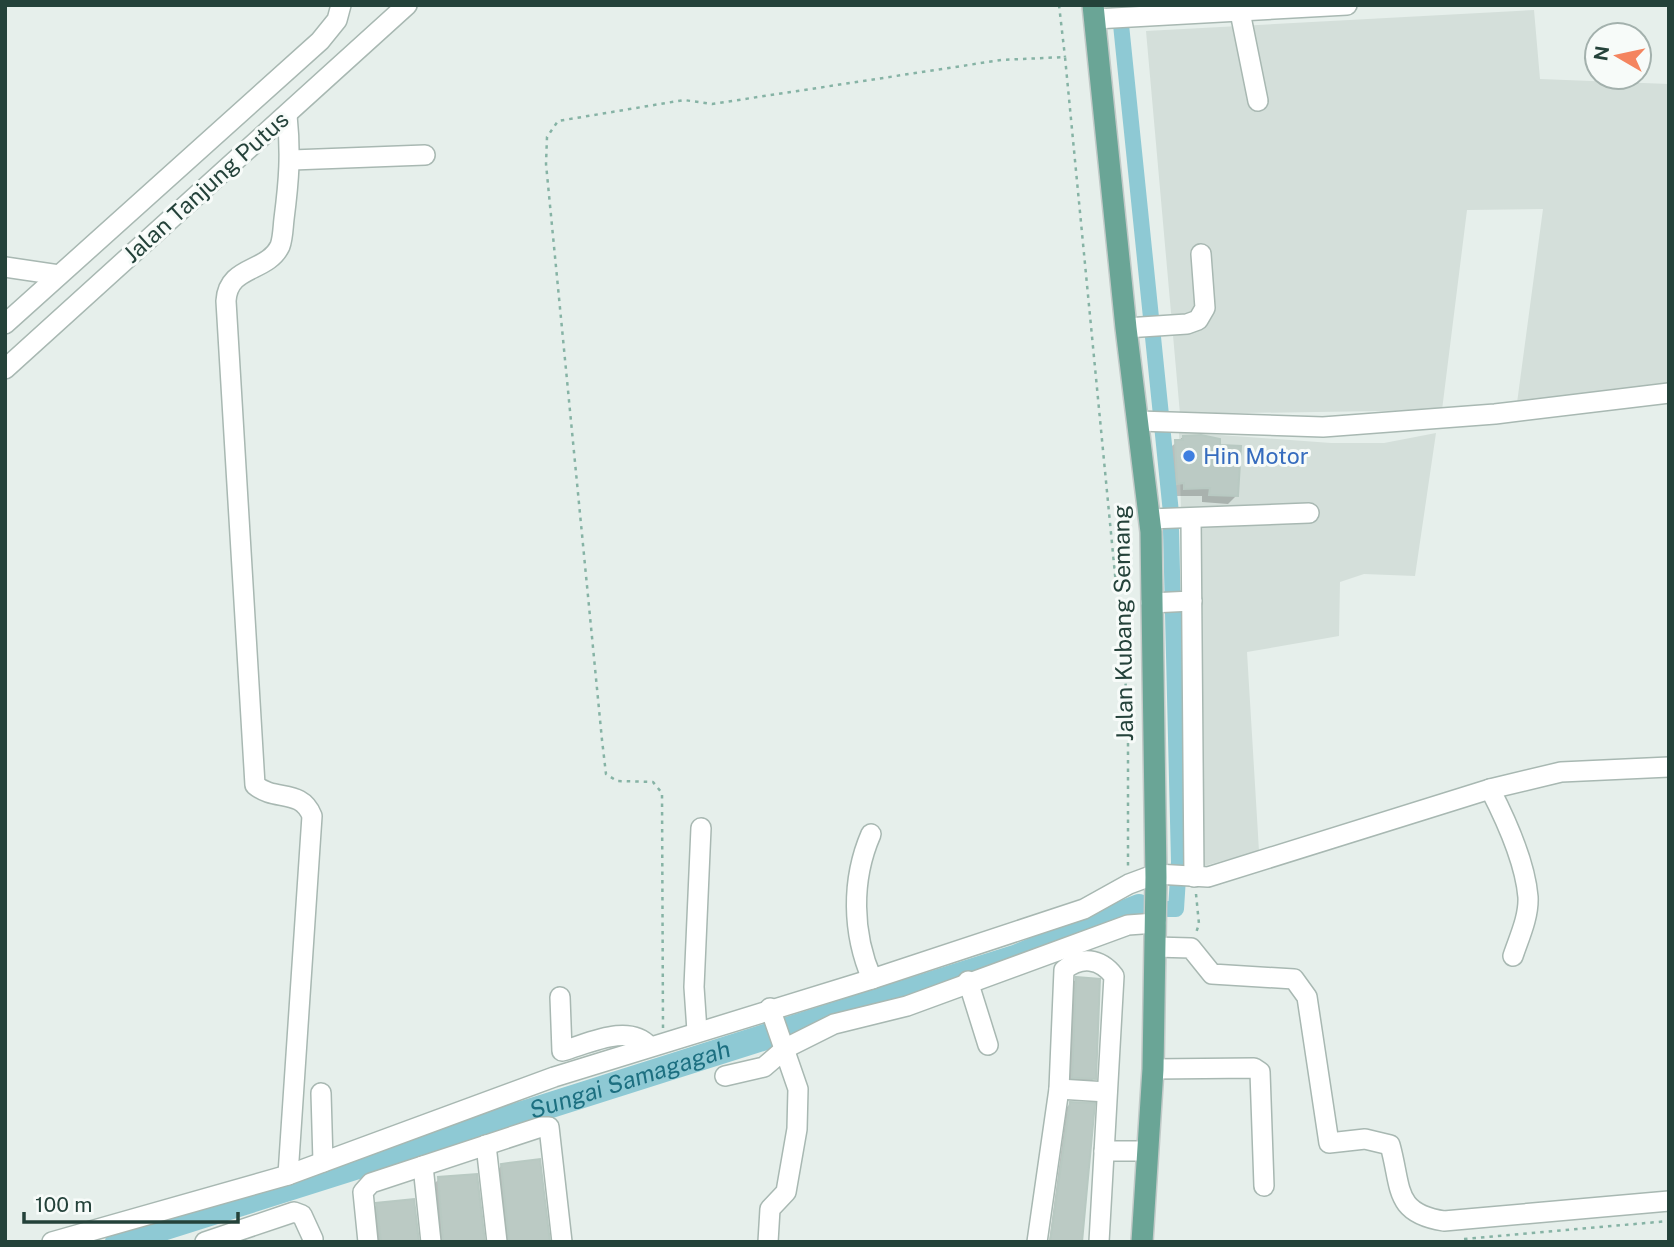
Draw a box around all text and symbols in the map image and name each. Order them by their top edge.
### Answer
north arrow [1583,21,1653,91]
text: N [1589,44,1613,62]
street label: Jalan Tanjung Putus [118,105,294,268]
place label: Hin Motor [1203,442,1309,469]
marker: Hin Motor [1181,448,1197,464]
street label: Jalan Kubang Semang [1107,504,1138,742]
water label: Sungai Samagagah [526,1034,734,1124]
scale bar [24,1180,238,1224]
text: 100 m [35,1192,92,1217]

